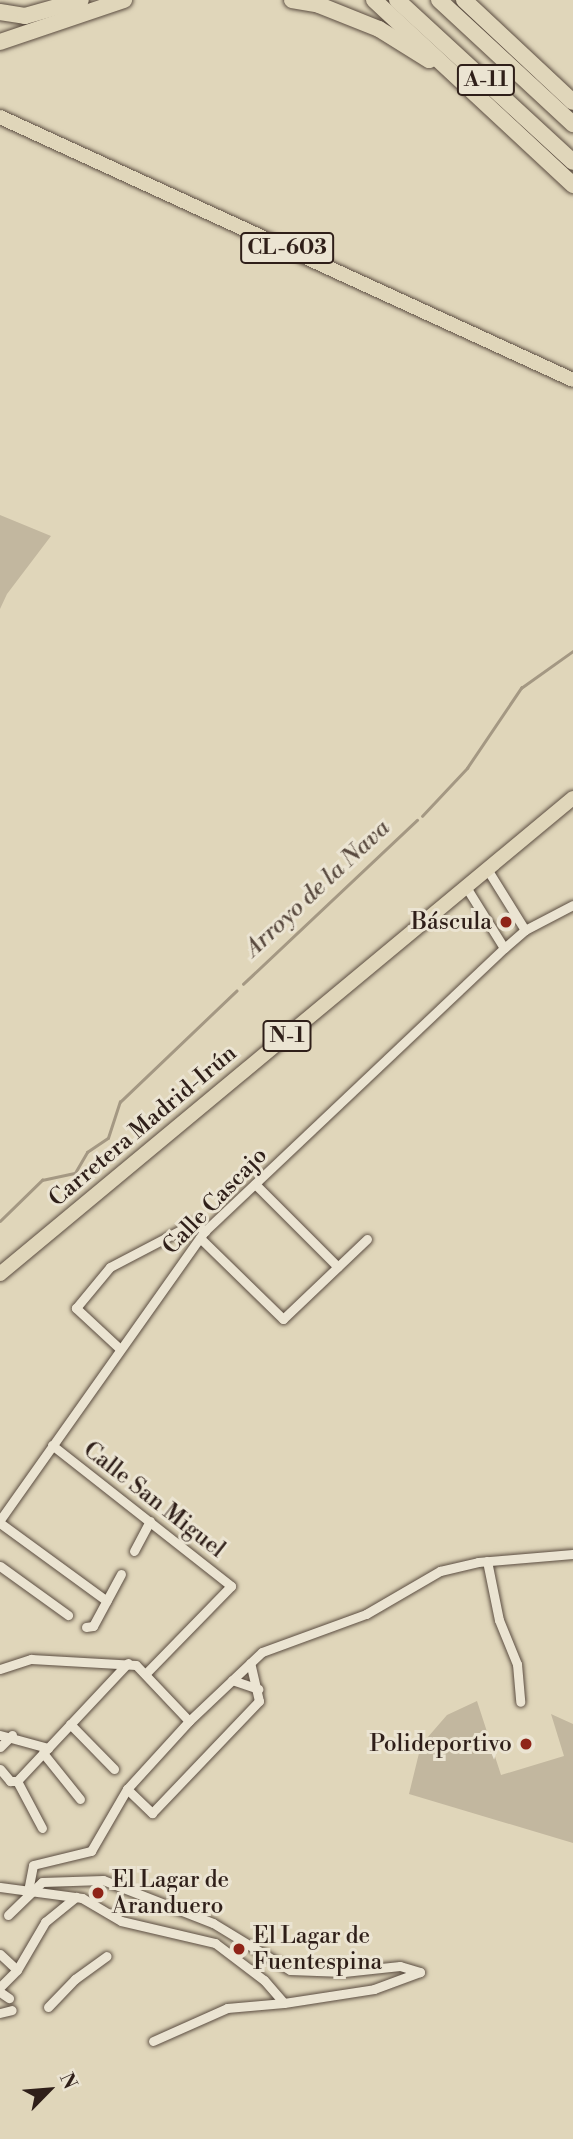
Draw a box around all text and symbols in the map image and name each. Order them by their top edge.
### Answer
road number: A-11 [456,62,516,98]
road number: CL-603 [240,230,334,266]
water label: Arroyo de la Nava [239,814,397,964]
place label: Báscula [411,908,492,936]
marker: Báscula [498,914,514,930]
road number: N-1 [262,1018,312,1054]
street label: Carretera Madrid-Irún [44,1039,242,1213]
street label: Calle Cascajo [157,1142,273,1260]
street label: Calle San Miguel [78,1436,230,1564]
place label: Polideportivo [369,1730,512,1758]
marker: Polideportivo [518,1736,534,1752]
place label: El Lagar de Aranduero [112,1866,229,1920]
marker: El Lagar de Aranduero [90,1885,106,1901]
place label: El Lagar de Fuentespina [253,1922,382,1976]
marker: El Lagar de Fuentespina [231,1941,247,1957]
north arrow [14,2055,84,2125]
text: N [54,2069,82,2093]

